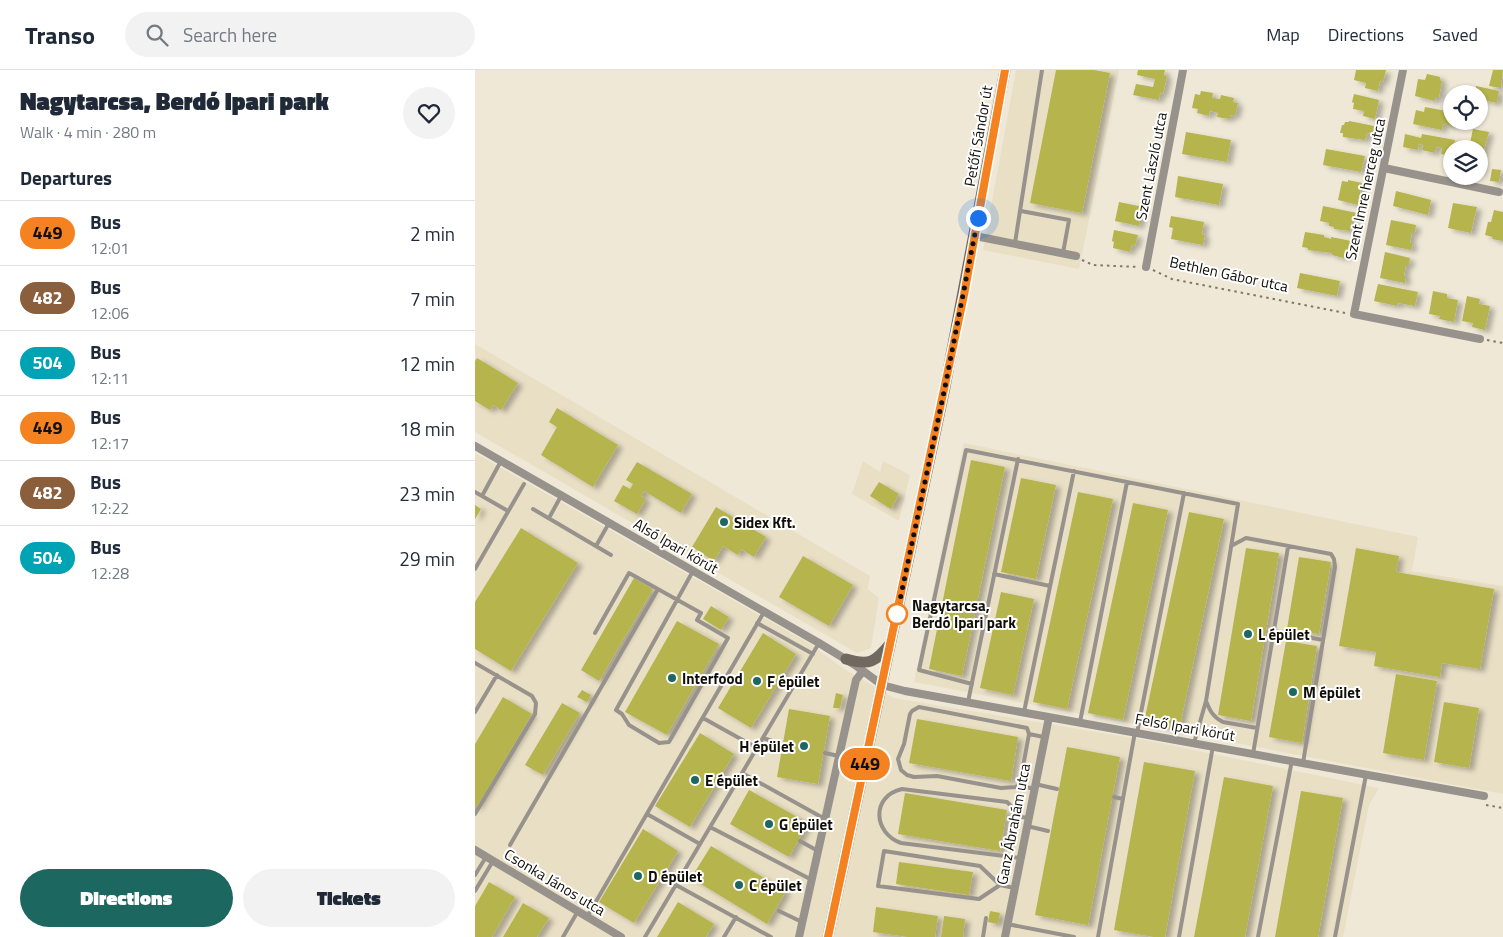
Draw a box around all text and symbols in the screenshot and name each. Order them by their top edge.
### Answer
search box [125,12,475,57]
text: Transo [25,17,95,53]
text: Search here [183,20,277,49]
icon: search [143,21,171,49]
text: Map [1266,21,1300,48]
text: Directions [1328,21,1404,48]
text: Saved [1432,21,1478,48]
text: Nagytarcsa, Berdó Ipari park [20,83,329,119]
street label: Petőfi Sándor út [958,83,998,188]
map controls [1443,85,1488,185]
button: locate [1443,85,1488,130]
button: heart [403,87,455,139]
street label: Szent László utca [1129,110,1173,222]
street label: Szent Imre herceg utca [1339,116,1391,262]
text: Walk · 4 min · 280 m [20,120,156,144]
button: layers [1443,140,1488,185]
text: Departures [20,163,112,192]
your location [966,206,991,231]
text: Bus [90,207,121,236]
text: 449 [32,219,63,246]
text: 2 min [410,219,455,248]
text: 12:01 [90,236,129,260]
street label: Bethlen Gábor utca [1168,250,1291,298]
text: Bus [90,272,121,301]
text: 482 [32,284,63,311]
text: 7 min [410,284,455,313]
text: 12:06 [90,301,129,325]
text: Bus [90,337,121,366]
text: 504 [32,349,63,376]
text: 12 min [399,349,455,378]
text: 12:11 [90,366,129,390]
text: Bus [90,402,121,431]
text: 449 [32,414,63,441]
text: 18 min [399,414,455,443]
text: 12:17 [90,431,129,455]
text: Bus [90,467,121,496]
text: 482 [32,479,63,506]
text: 23 min [399,479,455,508]
text: 12:22 [90,496,129,520]
place label: Sidex Kft. [734,511,796,534]
street label: Alsó Ipari körút [629,512,723,580]
marker: Sidex Kft. [718,516,730,528]
text: Bus [90,532,121,561]
text: 504 [32,544,63,571]
text: 29 min [399,544,455,573]
text: 12:28 [90,561,129,585]
place label: Nagytarcsa, Berdó Ipari park [912,594,1016,634]
marker: Nagytarcsa, Berdó Ipari park [886,603,908,625]
place label: L épület [1258,623,1310,646]
marker: L épület [1242,628,1254,640]
place label: Interfood [682,667,743,690]
place label: F épület [767,670,820,693]
marker: Interfood [666,672,678,684]
marker: F épület [751,675,763,687]
place label: M épület [1303,681,1361,704]
marker: M épület [1287,686,1299,698]
street label: Felső Ipari körút [1133,707,1237,747]
place label: H épület [739,735,795,758]
marker: H épület [798,740,810,752]
line badge: 449 [836,748,894,780]
text: 449 [850,750,880,777]
street label: Ganz Ábrahám utca [990,761,1036,887]
place label: E épület [705,769,758,792]
marker: E épület [689,774,701,786]
place label: G épület [779,813,833,836]
marker: G épület [763,818,775,830]
street label: Csonka János utca [500,843,610,922]
place label: D épület [648,865,703,888]
button: Directions [20,869,233,927]
button: Tickets [243,869,455,927]
marker: D épület [632,870,644,882]
place label: C épület [749,874,802,897]
marker: C épület [733,879,745,891]

